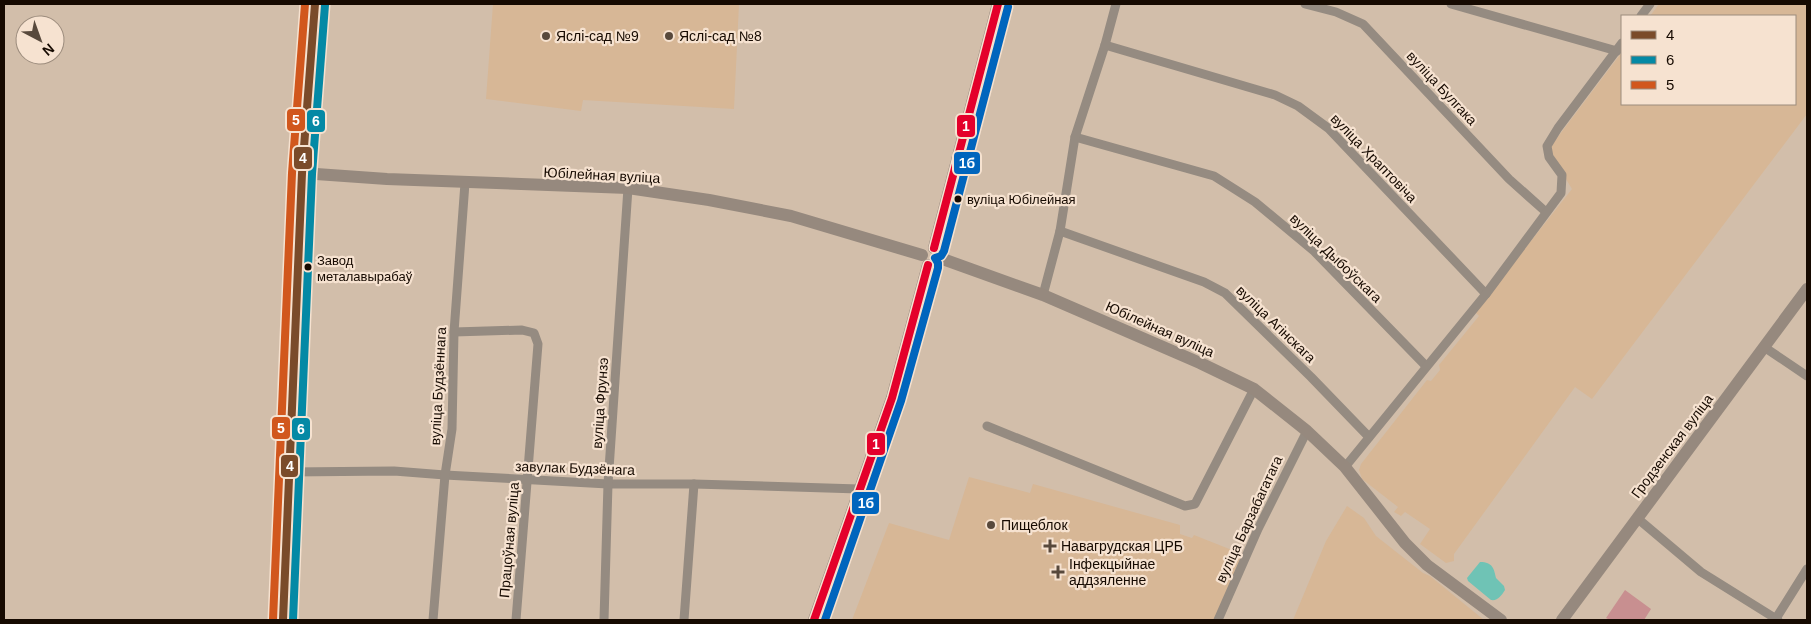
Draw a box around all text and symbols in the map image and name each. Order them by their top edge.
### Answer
north arrow [15,15,65,65]
legend [1621,15,1796,105]
text: 4 [1666,26,1674,43]
place label: Яслі-сад №9 [556,28,639,44]
place label: Яслі-сад №8 [679,28,762,44]
marker: Яслі-сад №9 [540,30,552,42]
marker: Яслі-сад №8 [663,30,675,42]
text: N [39,40,58,59]
street label: вуліца Булгака [1404,48,1481,128]
text: 6 [1666,51,1674,68]
text: 5 [1666,76,1674,93]
line badge: 5 [286,108,306,132]
line badge: 6 [306,109,326,133]
street label: вуліца Храптовіча [1328,110,1421,206]
text: 5 [292,112,300,128]
text: 6 [312,113,320,129]
line badge: 1 [956,114,976,138]
text: 1 [962,118,970,134]
line badge: 4 [293,146,313,170]
text: 4 [299,150,307,166]
line badge: 1б [953,151,981,175]
text: 1б [959,155,976,171]
street label: Юбілейная вуліца [543,164,661,186]
place label: вуліца Юбілейная [967,192,1076,207]
marker: вуліца Юбілейная [953,194,963,204]
street label: вуліца Дыбоўскага [1287,210,1385,306]
place label: Завод металавырабаў [317,253,413,284]
marker: Завод металавырабаў [303,262,313,272]
street label: вуліца Агінскага [1233,282,1319,366]
street label: Юбілейная вуліца [1103,298,1217,360]
street label: вуліца Будзённага [427,326,449,446]
street label: вуліца Фрунзэ [589,357,611,449]
street label: Гродзенская вуліца [1628,391,1716,501]
line badge: 5 [271,416,291,440]
line badge: 6 [291,417,311,441]
text: 5 [277,420,285,436]
text: 6 [297,421,305,437]
line badge: 1 [866,432,886,456]
text: 1 [872,436,880,452]
street label: вуліца Барзабагатага [1213,453,1285,585]
line badge: 4 [280,454,299,478]
text: 4 [286,458,294,474]
street label: завулак Будзёнага [515,458,635,478]
street label: Працоўная вуліца [496,481,522,599]
line badge: 1б [851,491,880,515]
text: 1б [858,495,875,511]
place label: Пищеблок [1001,517,1068,533]
marker: Пищеблок [985,519,997,531]
place label: Навагрудская ЦРБ [1061,538,1183,554]
marker: Навагрудская ЦРБ [1043,539,1057,553]
place label: Інфекцыйнае аддзяленне [1069,556,1155,588]
marker: Інфекцыйнае аддзяленне [1051,565,1065,579]

